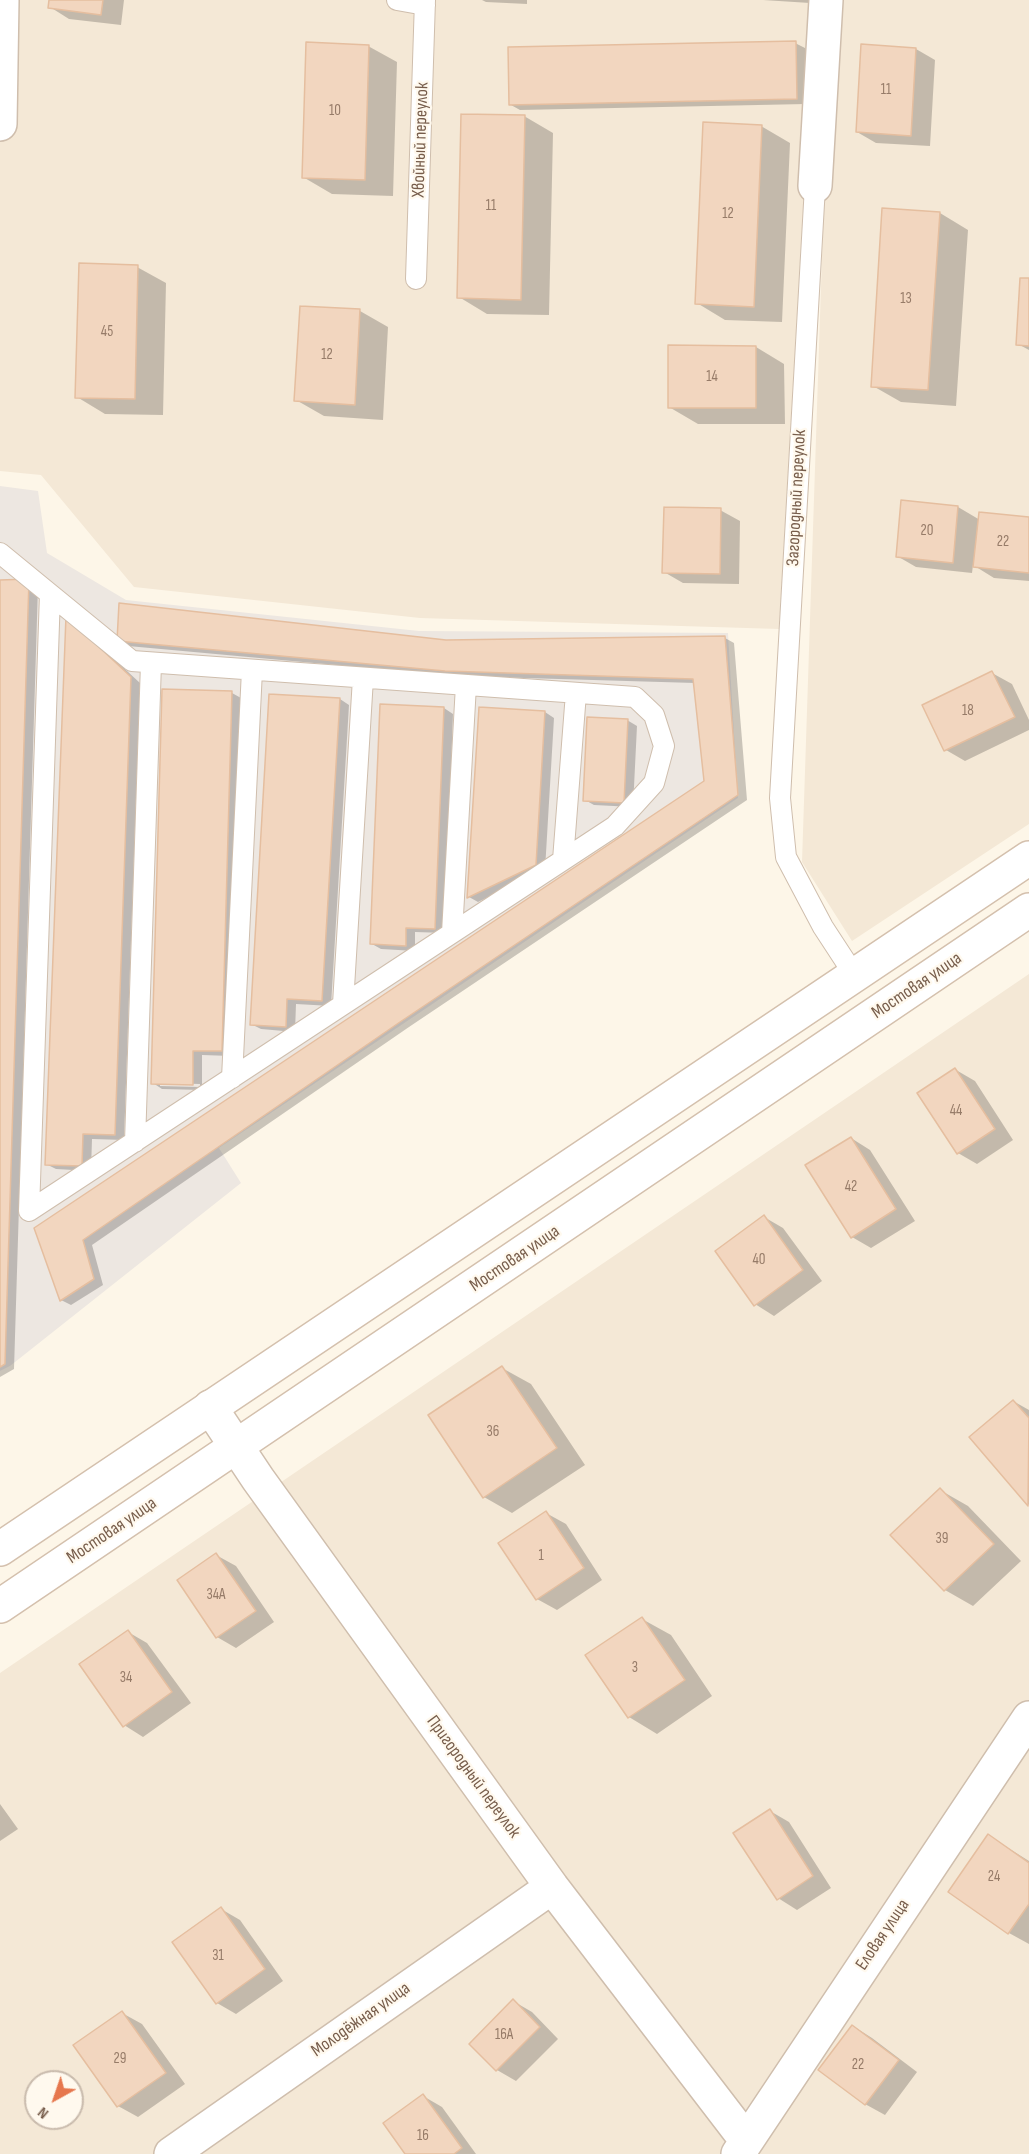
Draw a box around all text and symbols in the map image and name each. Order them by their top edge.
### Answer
house number: 11 [881,81,891,99]
street label: Хвойный переулок [408,82,434,198]
house number: 10 [329,102,341,120]
house number: 11 [486,197,496,215]
house number: 12 [722,205,734,223]
house number: 13 [900,290,912,308]
house number: 45 [101,323,113,341]
house number: 12 [321,346,333,364]
house number: 14 [706,368,718,386]
street label: Загородный переулок [783,429,811,567]
house number: 20 [921,522,933,540]
house number: 22 [997,533,1009,551]
house number: 18 [962,702,974,720]
street label: Мостовая улица [868,948,966,1024]
house number: 44 [950,1102,962,1120]
house number: 42 [845,1178,857,1196]
street label: Мостовая улица [466,1221,564,1297]
house number: 40 [753,1251,765,1269]
house number: 36 [487,1423,499,1441]
street label: Мостовая улица [63,1493,161,1569]
house number: 39 [936,1530,948,1548]
house number: 1 [538,1547,544,1565]
house number: 34А [206,1586,226,1604]
house number: 3 [632,1659,638,1677]
house number: 34 [120,1669,132,1687]
street label: Пригородный переулок [421,1712,525,1842]
house number: 24 [988,1868,1000,1886]
street label: Еловая улица [851,1896,915,1974]
house number: 31 [212,1947,224,1965]
street label: Молодёжная улица [307,1978,415,2062]
house number: 16А [495,2026,513,2044]
house number: 29 [114,2050,126,2068]
house number: 22 [852,2056,864,2074]
north arrow [24,2070,84,2130]
text: N [34,2103,53,2123]
house number: 16 [417,2127,429,2145]

